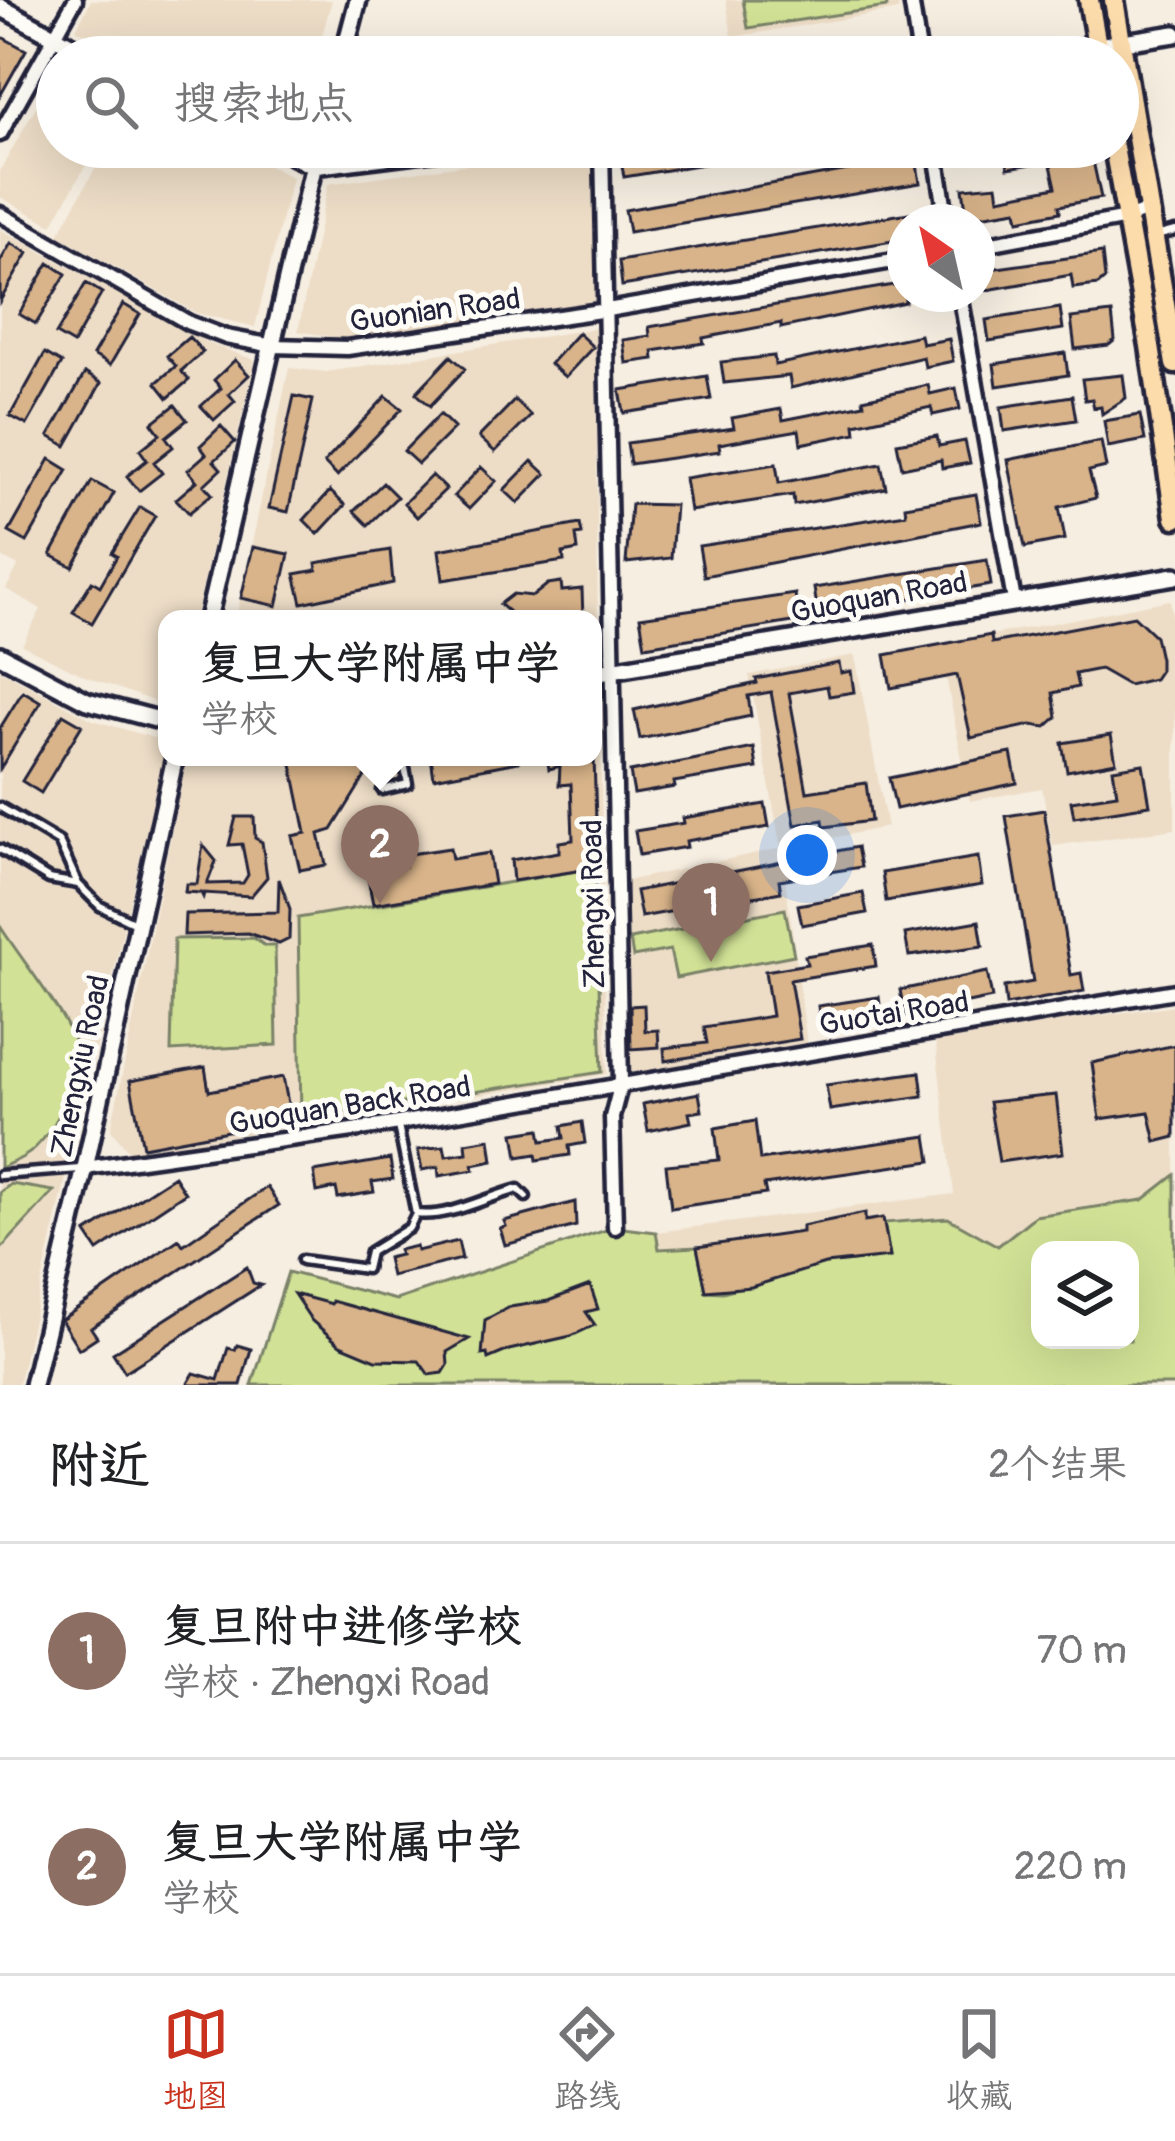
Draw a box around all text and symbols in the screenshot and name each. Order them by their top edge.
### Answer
search box [36,36,1139,168]
icon: search [78,69,144,135]
text: 搜索地点 [174,76,354,132]
north arrow [887,204,995,312]
street label: Guonian Road [347,280,523,341]
street label: Guoquan Road [788,564,970,631]
popup [158,610,602,766]
text: 复旦大学附属中学 [200,636,560,692]
text: 学校 [200,695,278,744]
pin: 2 [341,805,419,904]
street label: Zhengxi Road [574,819,613,989]
your location [777,825,837,885]
pin: 1 [672,863,750,962]
street label: Zhengxiu Road [43,972,118,1160]
street label: Guotai Road [817,983,972,1044]
street label: Guoquan Back Road [227,1068,474,1143]
map controls [1031,1241,1139,1349]
button: layers [1031,1241,1139,1349]
text: 附近 [48,1434,150,1498]
text: 2个结果 [988,1440,1127,1489]
text: 复旦附中进修学校 [162,1599,522,1655]
text: 1 [79,1626,95,1675]
text: 70 m [1037,1626,1127,1675]
text: 学校 · Zhengxi Road [162,1658,490,1707]
text: 复旦大学附属中学 [162,1815,522,1871]
text: 2 [76,1842,98,1891]
text: 220 m [1014,1842,1127,1891]
text: 学校 [162,1874,240,1923]
tab: 地图 [163,2001,229,2117]
tab: 路线 [554,2001,620,2117]
tab: 收藏 [946,2001,1012,2117]

